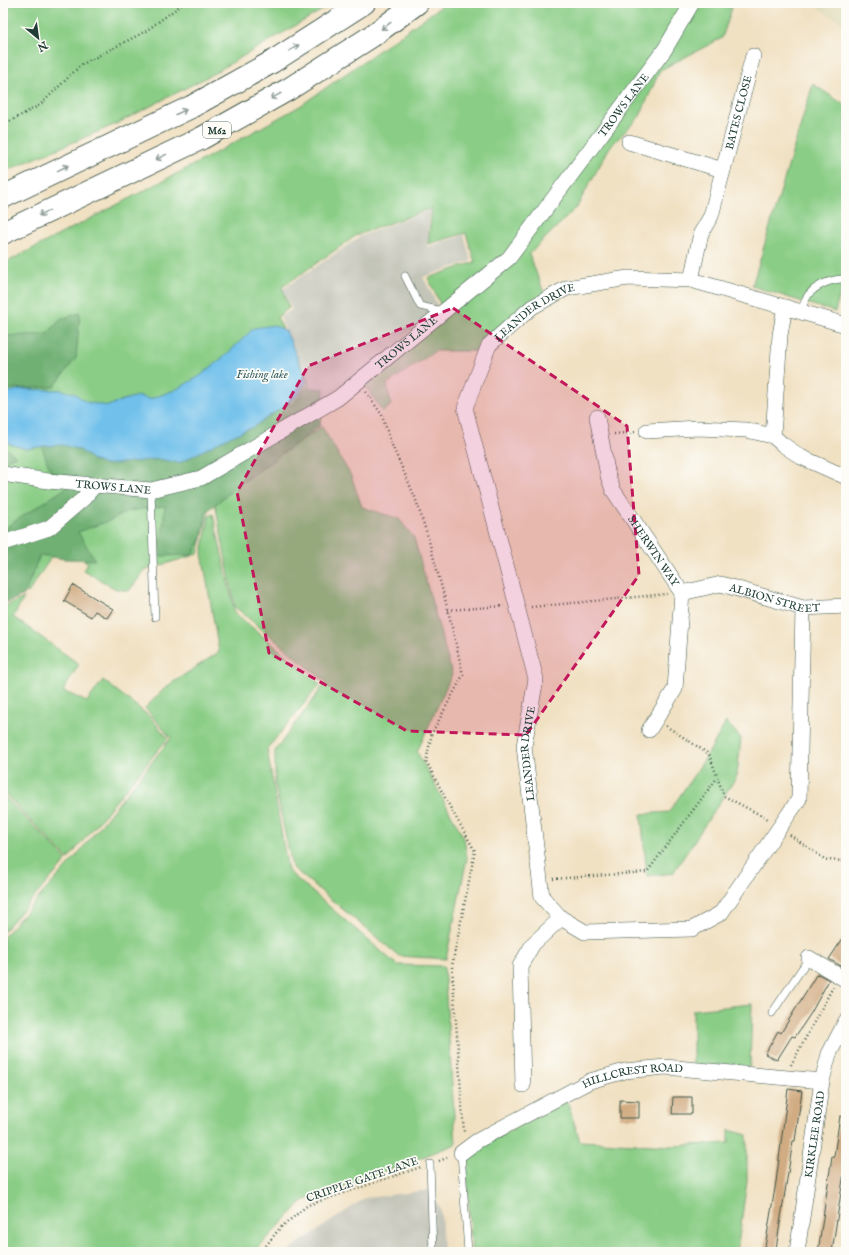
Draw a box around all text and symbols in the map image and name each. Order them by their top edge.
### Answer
north arrow [18,18,58,58]
one-way arrow [380,22,391,30]
text: N [34,37,51,55]
one-way arrow [288,44,299,52]
street label: TROWS LANE [596,71,653,140]
street label: BATES CLOSE [723,74,756,151]
one-way arrow [270,93,282,101]
one-way arrow [174,108,186,115]
road number: M62 [203,122,231,138]
one-way arrow [156,154,168,161]
one-way arrow [57,164,69,171]
one-way arrow [38,210,50,217]
street label: LEANDER DRIVE [492,281,576,345]
street label: TROWS LANE [373,313,441,373]
water label: Fishing lake [236,367,288,383]
street label: TROWS LANE [75,477,152,498]
street label: SHERWIN WAY [624,513,682,590]
street label: ALBION STREET [727,581,821,616]
street label: LEANDER DRIVE [518,705,539,802]
street label: HILLCREST ROAD [580,1061,684,1092]
street label: KIRKLEE ROAD [802,1090,829,1179]
street label: CRIPPLE GATE LANE [304,1154,421,1206]

